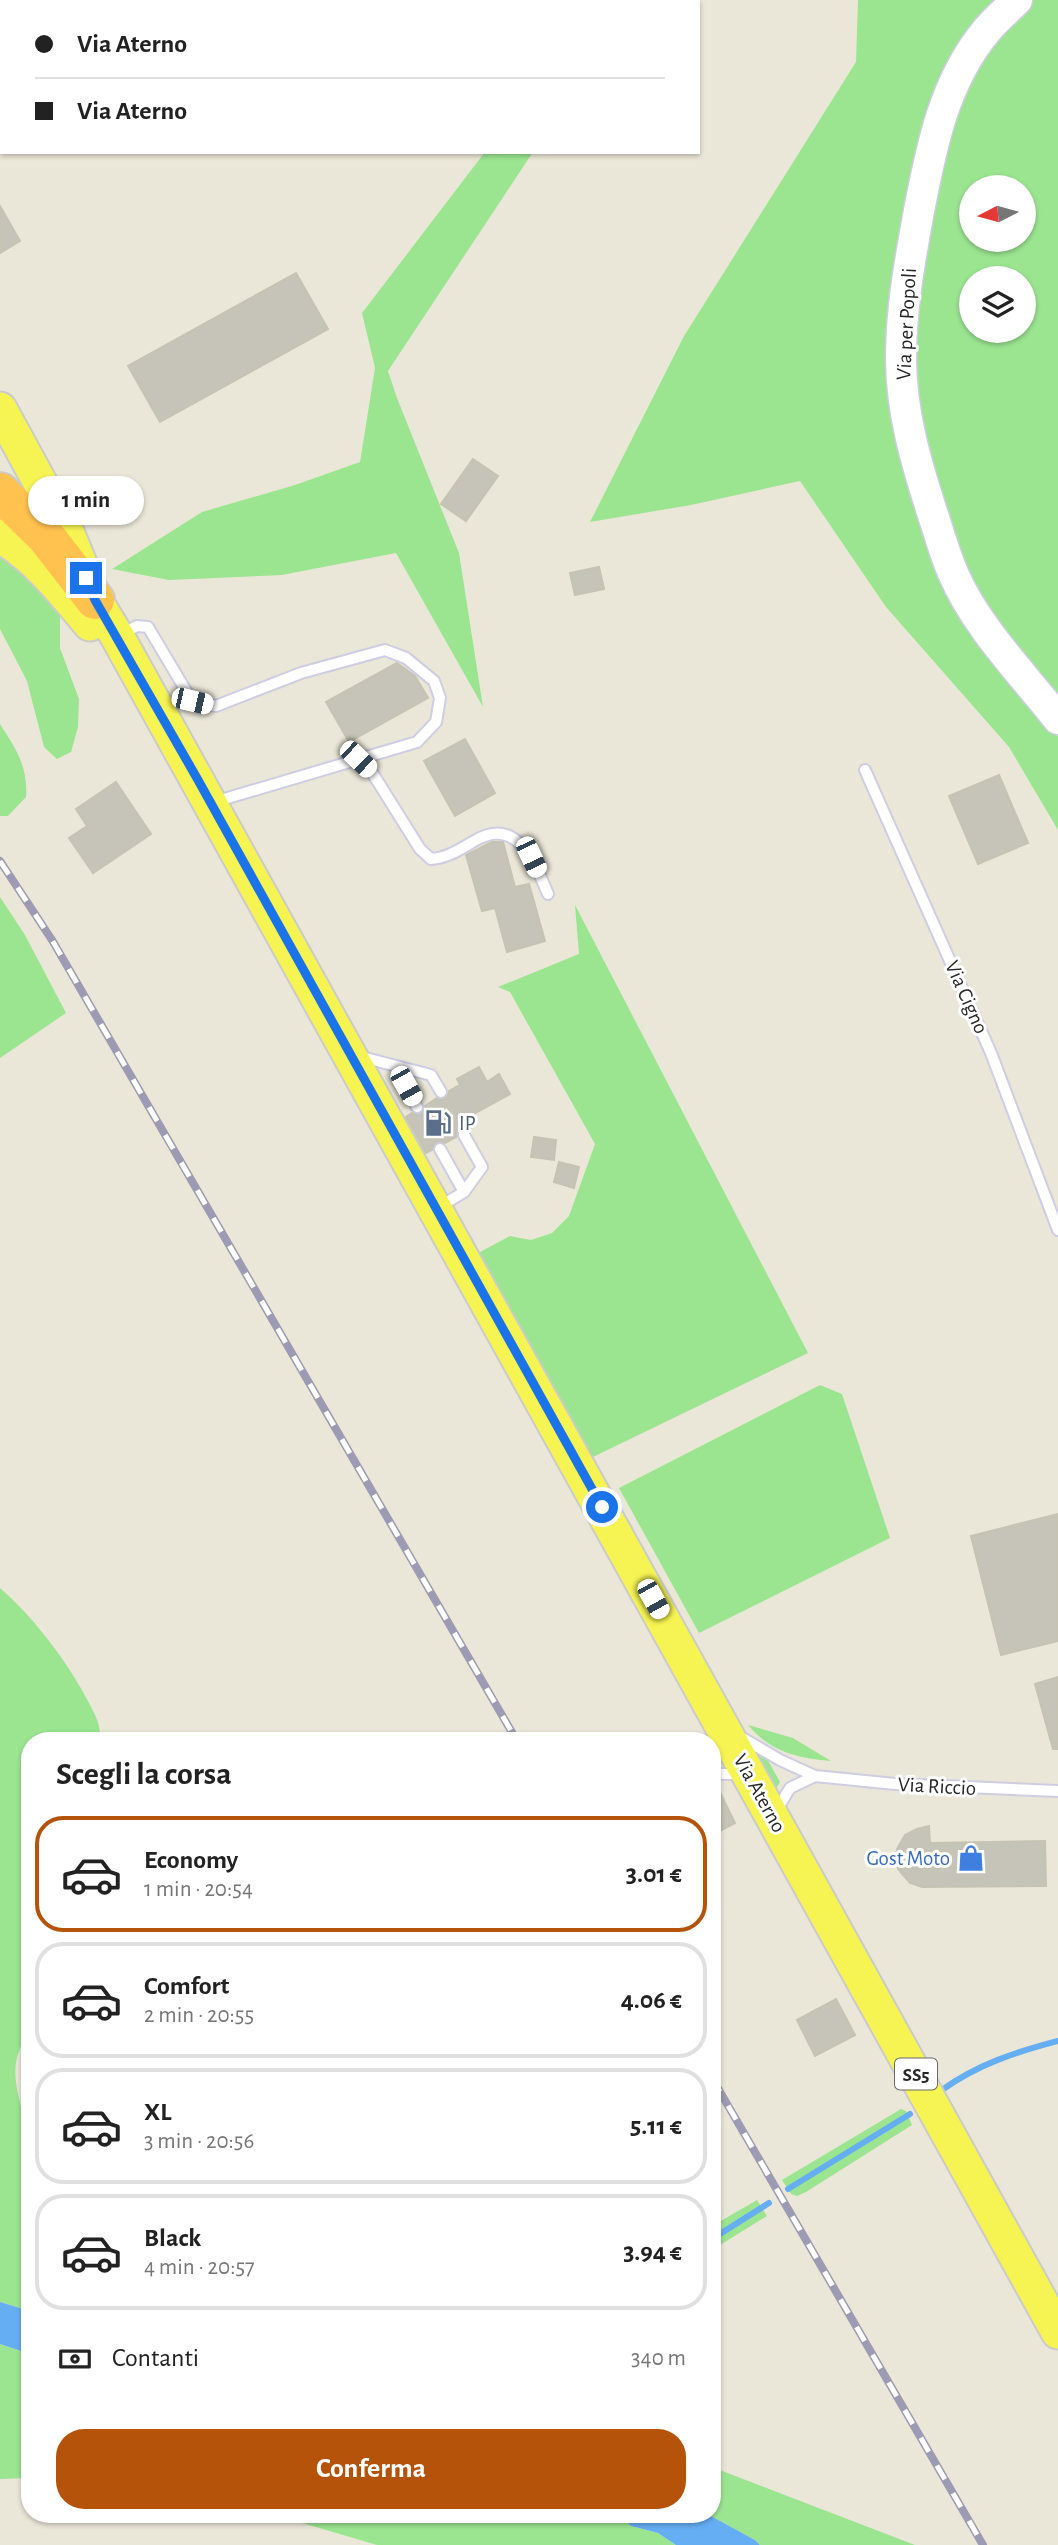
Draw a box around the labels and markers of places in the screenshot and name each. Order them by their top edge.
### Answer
fuel station icon: IP [423,1108,453,1138]
place label: IP [459,1113,476,1134]
shop icon: Gost Moto [956,1843,986,1873]
place label: Gost Moto [866,1848,950,1869]

